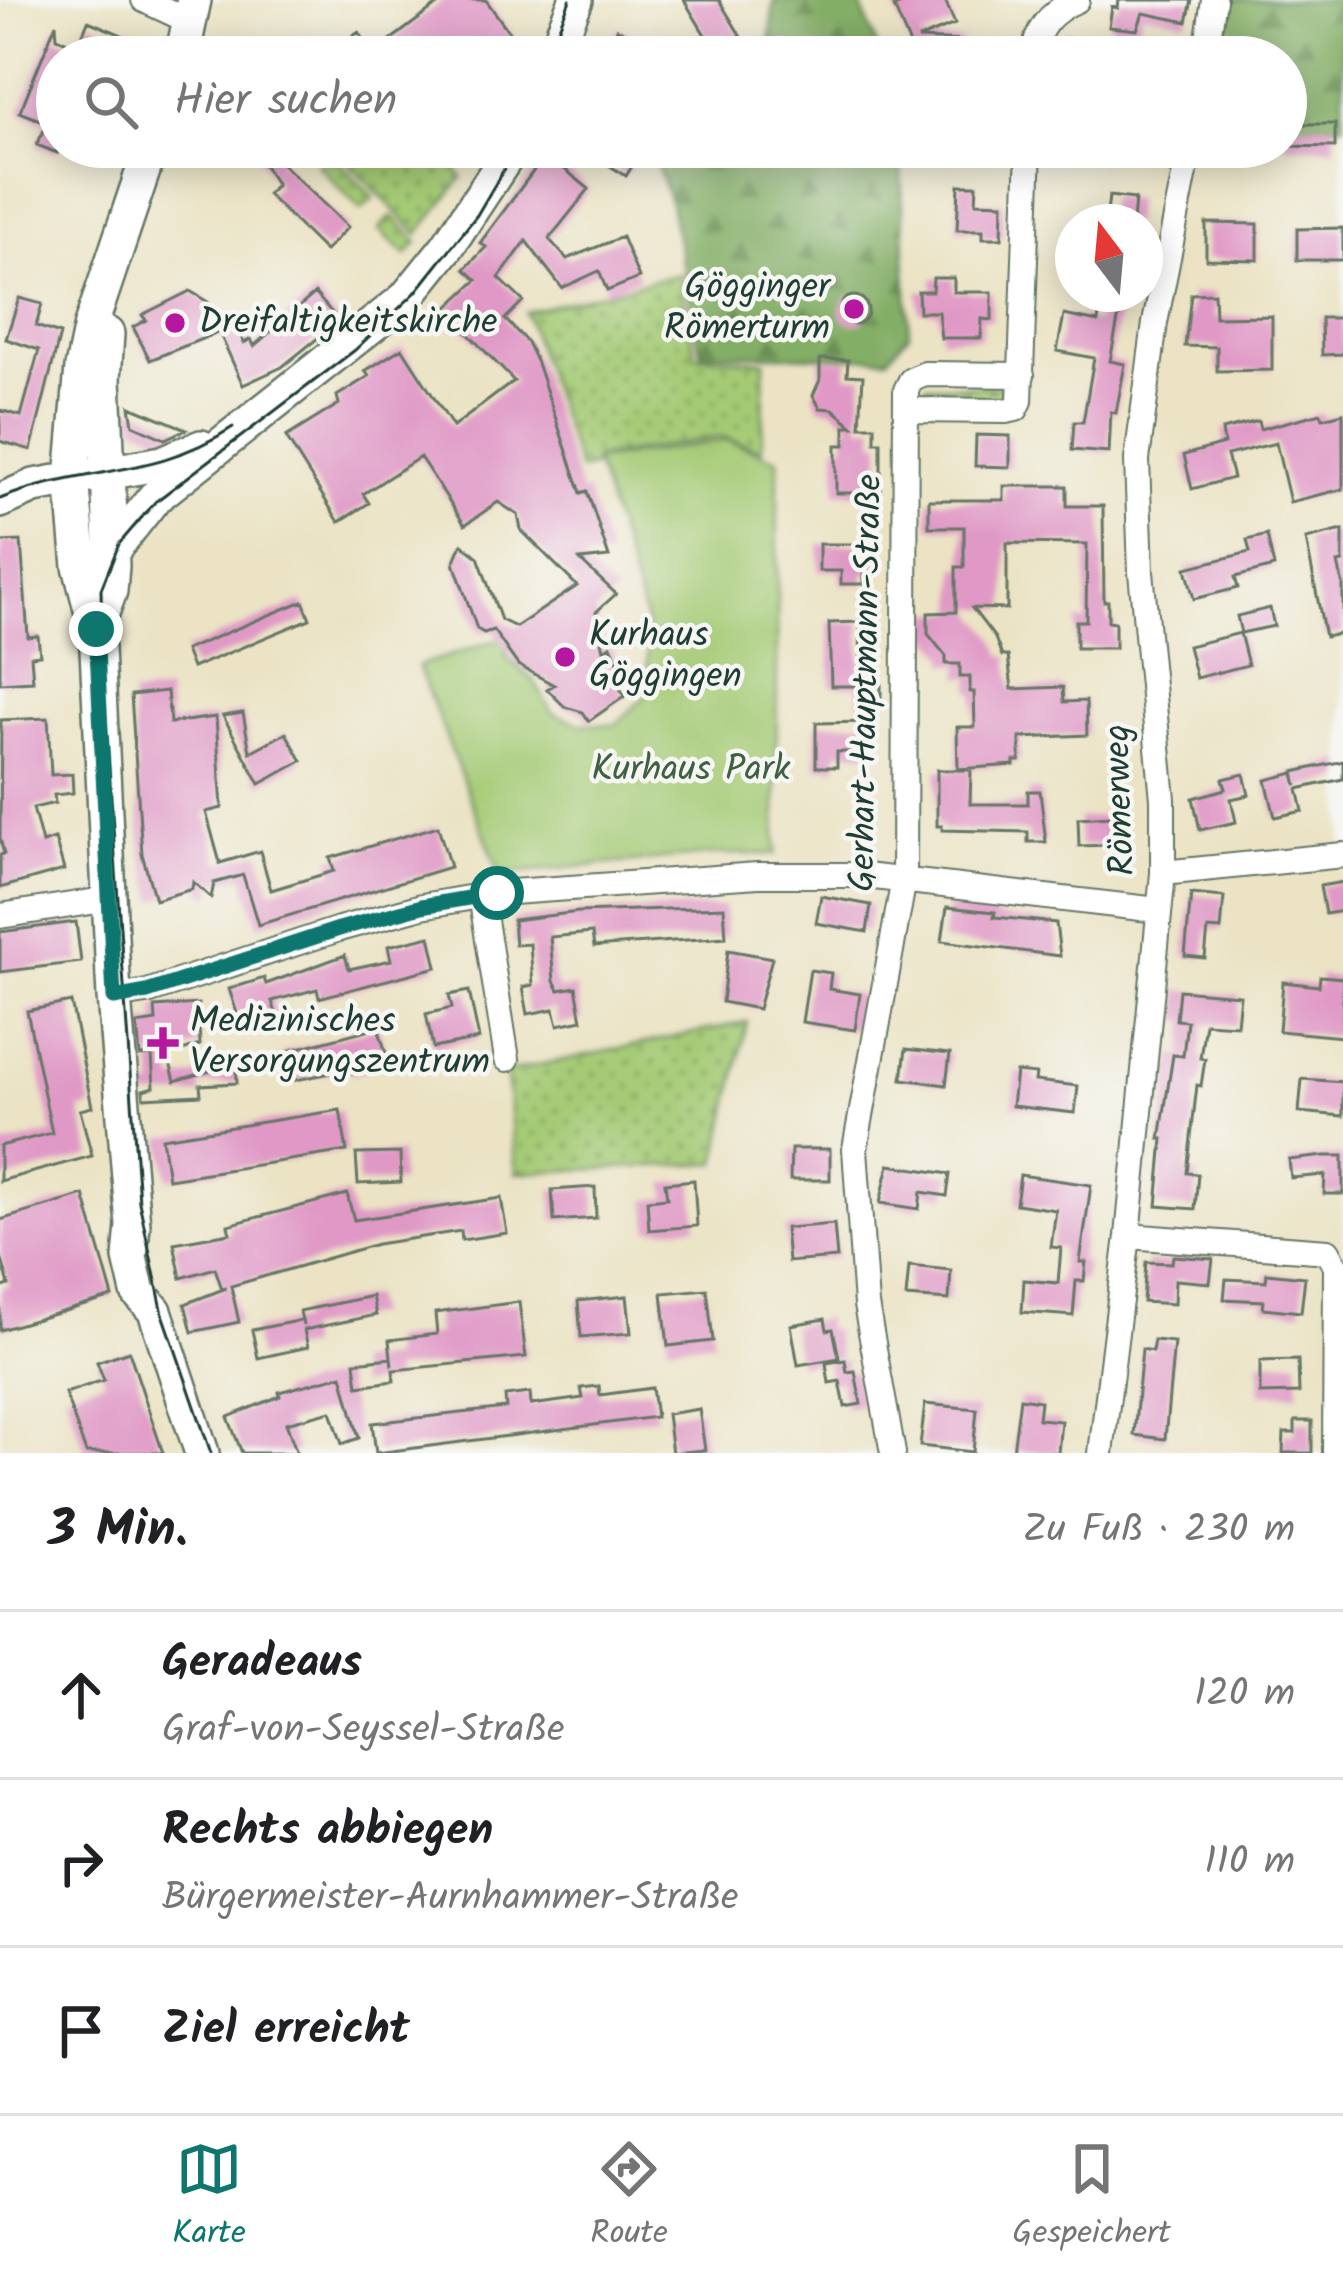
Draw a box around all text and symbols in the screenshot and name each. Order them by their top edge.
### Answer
search box [36,36,1307,168]
text: Hier suchen [174,66,397,138]
icon: search [78,69,144,135]
north arrow [1055,204,1163,312]
place label: Gögginger Römerturm [664,260,832,358]
place label: Dreifaltigkeitskirche [199,295,498,352]
marker: Gögginger Römerturm [841,296,867,322]
marker: Dreifaltigkeitskirche [162,310,188,336]
street label: Gerhart-Hauptmann-Straße [835,474,899,892]
route end [69,602,123,656]
place label: Kurhaus Göggingen [589,608,742,706]
marker: Kurhaus Göggingen [552,644,578,670]
street label: Römerweg [1090,723,1152,877]
park label: Kurhaus Park [591,742,792,799]
route start [470,866,524,920]
place label: Medizinisches Versorgungszentrum [190,994,490,1092]
marker: Medizinisches Versorgungszentrum [147,1027,179,1059]
text: 3 Min. [48,1491,188,1572]
text: Zu Fuß · 230 m [1023,1500,1295,1562]
text: Geradeaus [162,1628,362,1700]
icon: ahead [48,1662,114,1728]
text: 120 m [1194,1664,1295,1726]
text: Graf-von-Seyssel-Straße [162,1700,565,1762]
text: Rechts abbiegen [162,1796,493,1868]
icon: right [48,1830,114,1896]
text: 110 m [1204,1832,1295,1894]
text: Bürgermeister-Aurnhammer-Straße [162,1868,739,1930]
text: Ziel erreicht [162,1995,410,2067]
icon: arrive [48,1998,114,2064]
tab: Karte [172,2136,246,2261]
tab: Route [590,2136,668,2261]
tab: Gespeichert [1012,2136,1171,2261]

